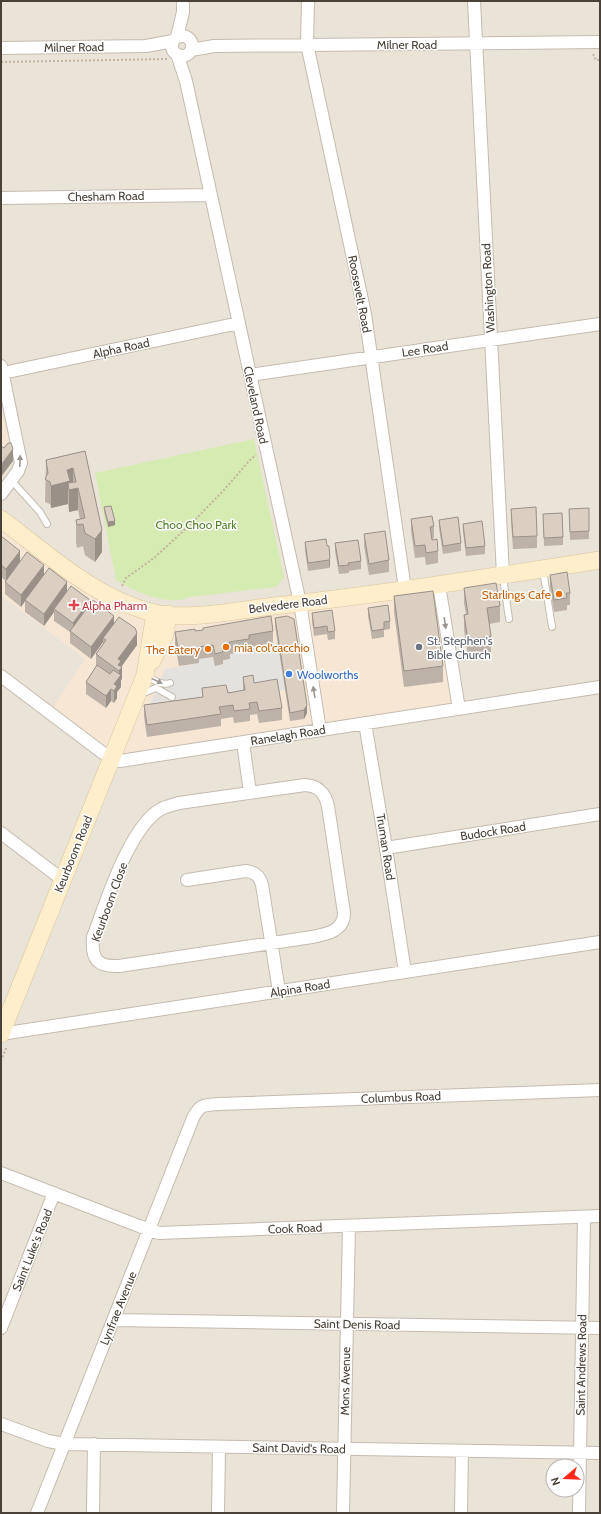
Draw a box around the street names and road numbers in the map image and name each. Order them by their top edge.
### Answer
street label: Milner Road [377,37,437,52]
street label: Milner Road [44,39,104,55]
street label: Chesham Road [68,188,144,204]
street label: Washington Road [478,243,498,333]
street label: Roosevelt Road [345,254,375,334]
street label: Alpha Road [91,335,151,361]
street label: Lee Road [401,338,449,360]
street label: Cleveland Road [240,365,272,445]
street label: Belvedere Road [248,592,328,616]
street label: Ranelagh Road [249,722,327,748]
street label: Keurboom Road [51,813,95,895]
street label: Truman Road [373,813,399,881]
street label: Budock Road [459,818,527,844]
street label: Keurboom Close [88,860,130,944]
street label: Alpina Road [269,976,331,1000]
street label: Columbus Road [361,1088,441,1106]
street label: Saint Luke's Road [9,1207,55,1293]
street label: Cook Road [267,1220,323,1236]
street label: Lynfrae Avenue [96,1269,140,1347]
street label: Saint Andrews Road [573,1314,589,1416]
street label: Saint Denis Road [314,1316,400,1332]
street label: Mons Avenue [337,1347,353,1415]
street label: Saint David's Road [252,1440,346,1456]

